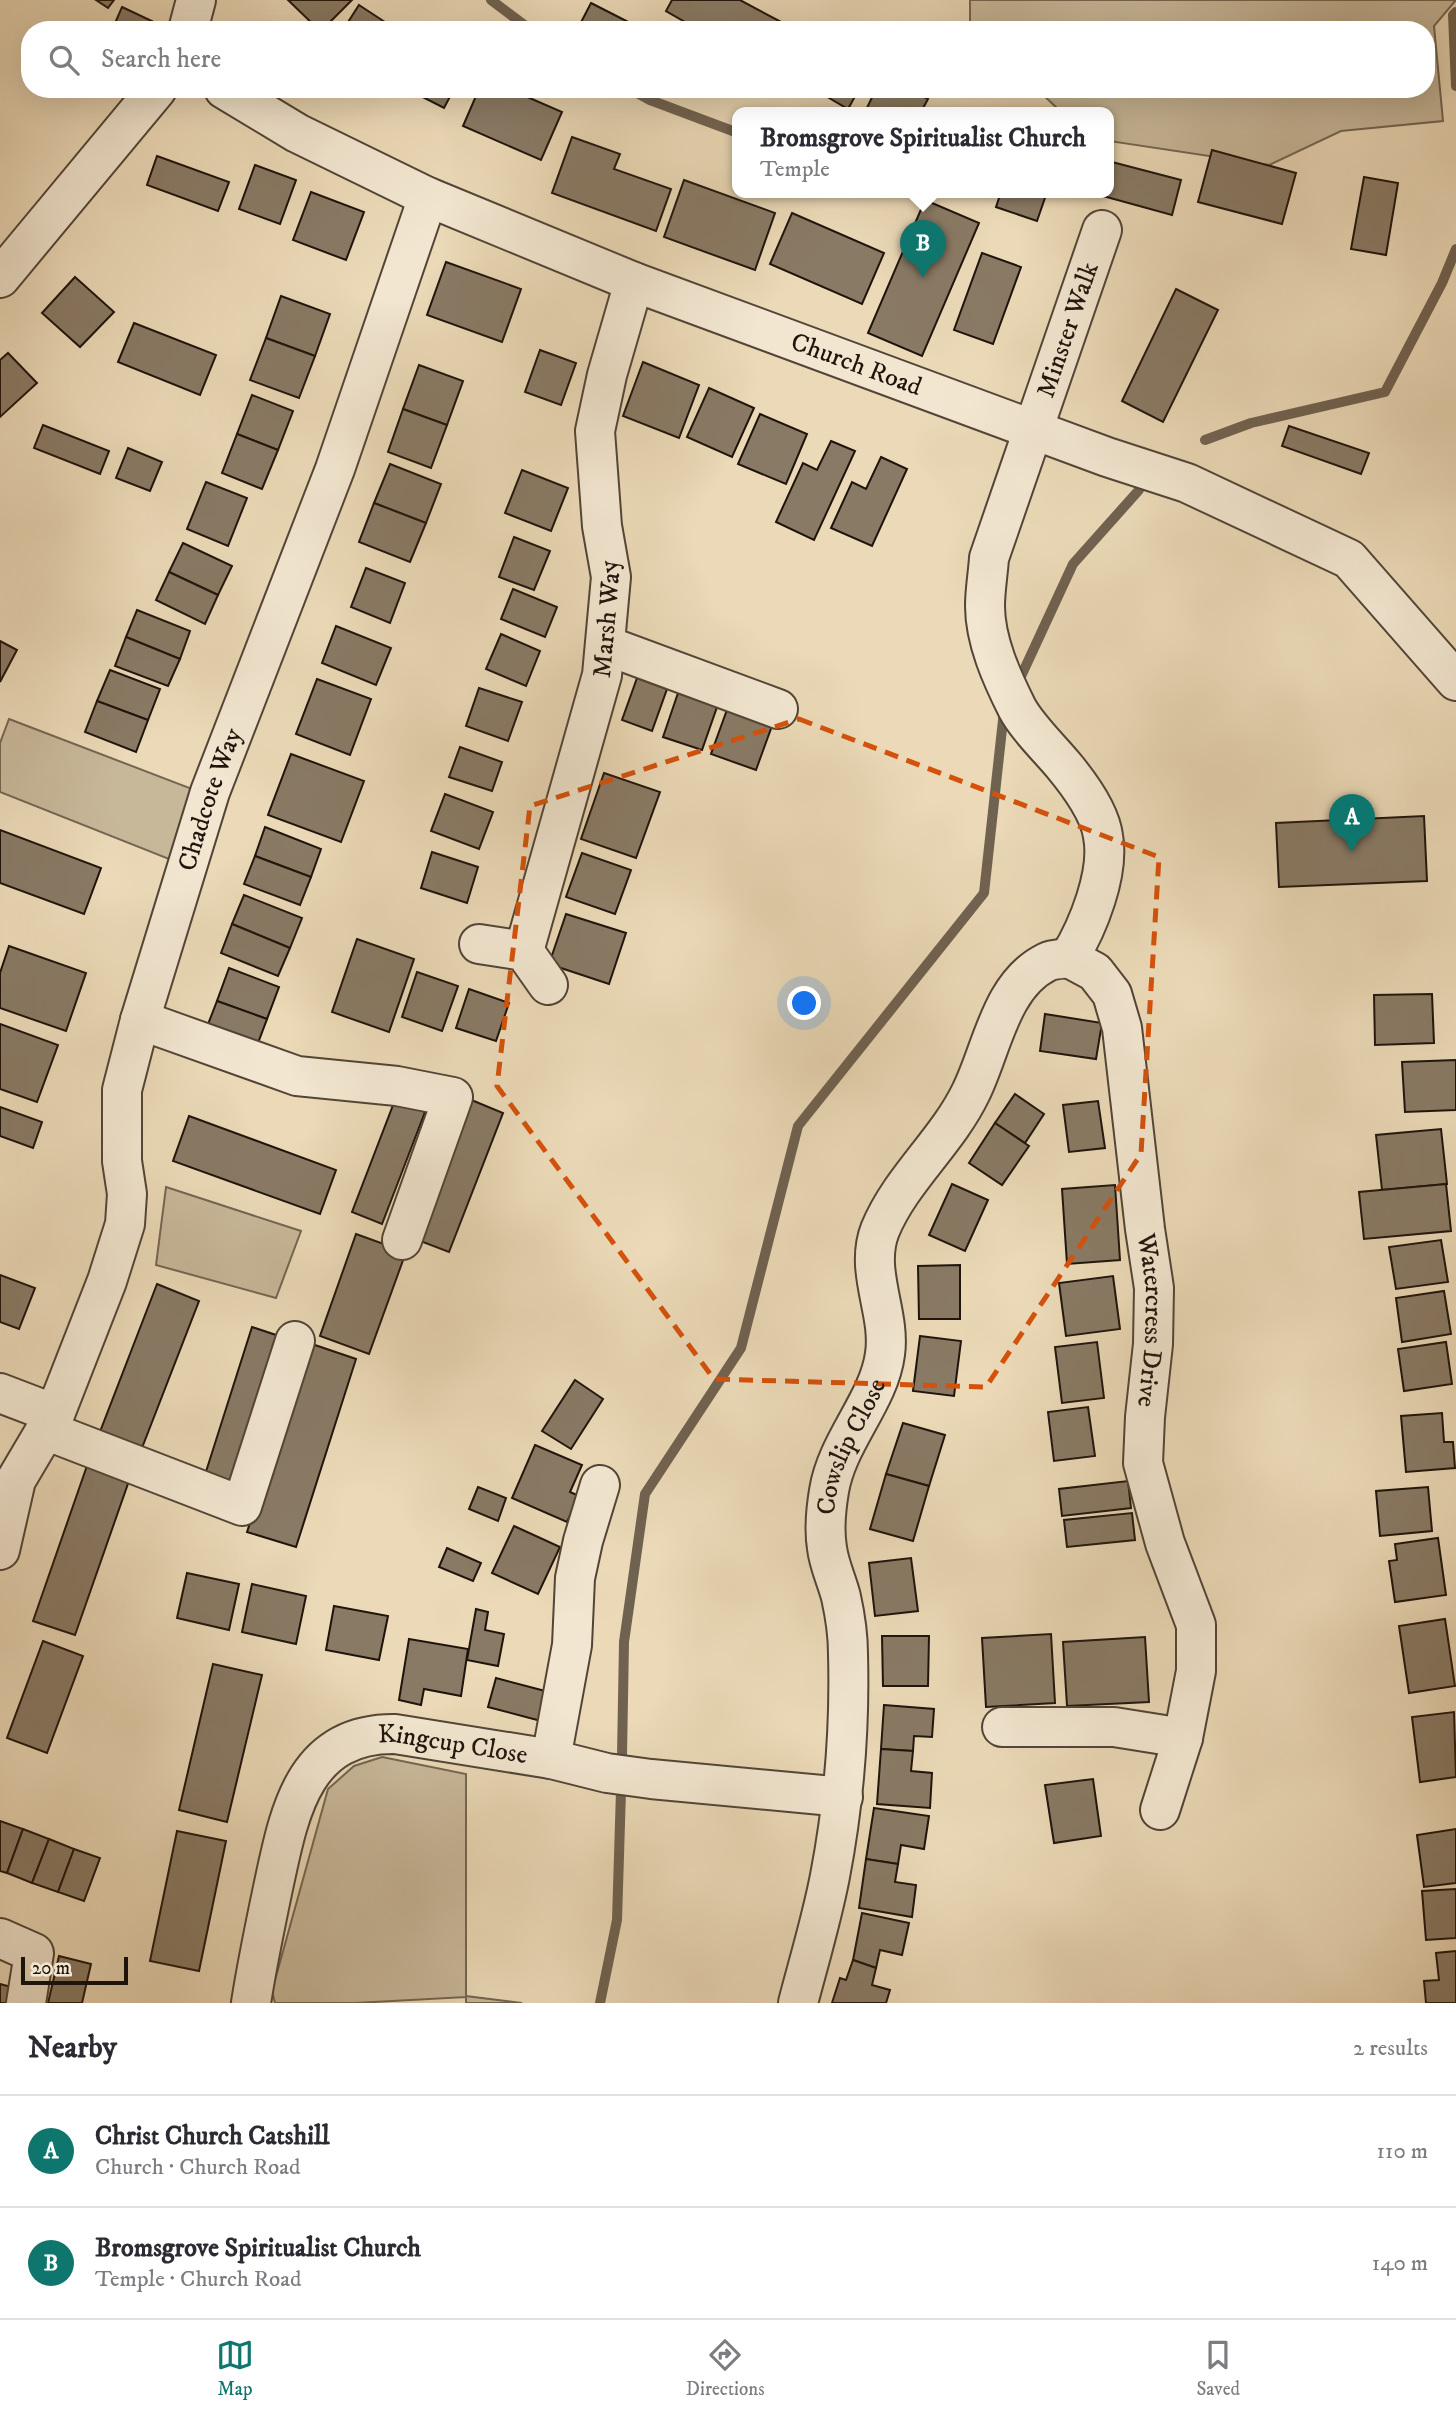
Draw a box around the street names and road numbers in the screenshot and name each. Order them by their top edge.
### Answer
street label: Minster Walk [1029,258,1106,402]
street label: Church Road [786,325,926,404]
street label: Marsh Way [585,557,628,679]
street label: Chadcote Way [170,723,250,875]
street label: Watercress Drive [1129,1230,1171,1409]
street label: Cowslip Close [810,1374,894,1516]
street label: Kingcup Close [377,1717,530,1771]

